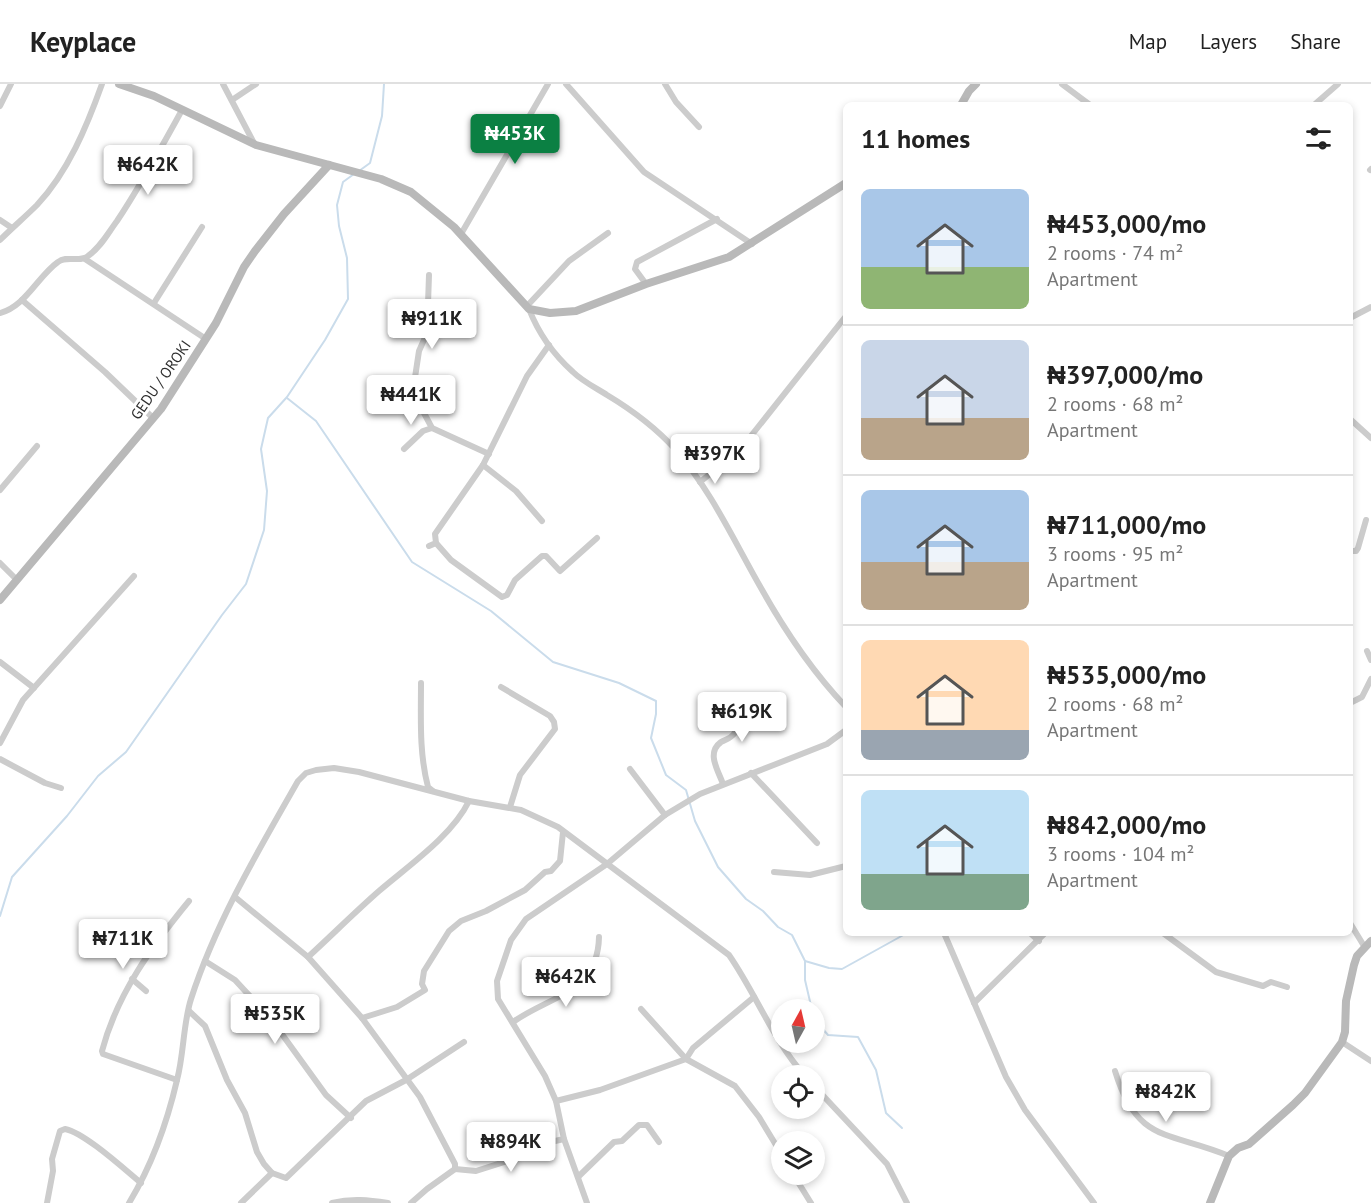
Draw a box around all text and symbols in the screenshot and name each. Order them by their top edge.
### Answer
text: Keyplace [30,23,136,60]
text: Map [1129,28,1167,55]
text: Layers [1200,28,1257,55]
text: Share [1290,28,1341,55]
pin: ₦453K [473,114,557,165]
text: ₦453K [485,120,545,146]
text: 11 homes [861,122,970,155]
icon: filters [1302,122,1335,155]
pin: ₦642K [106,145,190,196]
text: ₦642K [118,151,178,177]
text: ₦453,000/mo [1047,207,1206,240]
icon: home [909,213,981,285]
text: 2 rooms · 74 m² [1047,240,1183,266]
text: Apartment [1047,266,1138,292]
pin: ₦911K [390,299,474,350]
text: ₦911K [402,305,462,331]
street label: GEDU / OROKI [126,336,195,423]
text: ₦397,000/mo [1047,358,1203,391]
icon: home [909,364,981,436]
pin: ₦441K [369,375,453,426]
text: ₦441K [381,381,441,407]
text: 2 rooms · 68 m² [1047,391,1183,417]
text: Apartment [1047,417,1138,443]
pin: ₦397K [673,434,757,485]
text: ₦397K [685,440,745,466]
text: ₦711,000/mo [1047,508,1206,541]
icon: home [909,514,981,586]
text: 3 rooms · 95 m² [1047,541,1183,567]
text: Apartment [1047,567,1138,593]
text: ₦535,000/mo [1047,658,1206,691]
icon: home [909,664,981,736]
text: 2 rooms · 68 m² [1047,691,1183,717]
pin: ₦619K [700,692,784,743]
text: ₦619K [712,698,772,724]
text: Apartment [1047,717,1138,743]
text: ₦842,000/mo [1047,808,1206,841]
icon: home [909,814,981,886]
text: 3 rooms · 104 m² [1047,841,1194,867]
text: Apartment [1047,867,1138,893]
pin: ₦711K [81,919,165,970]
text: ₦711K [93,925,153,951]
pin: ₦642K [524,957,608,1008]
text: ₦642K [536,963,596,989]
pin: ₦535K [233,994,317,1045]
north arrow [771,999,825,1053]
map controls [771,999,825,1185]
text: ₦535K [245,1000,305,1026]
button: locate [771,1065,825,1119]
pin: ₦842K [1124,1072,1208,1123]
text: ₦842K [1136,1078,1196,1104]
pin: ₦894K [469,1122,553,1173]
text: ₦894K [481,1128,541,1154]
button: layers [771,1131,825,1185]

